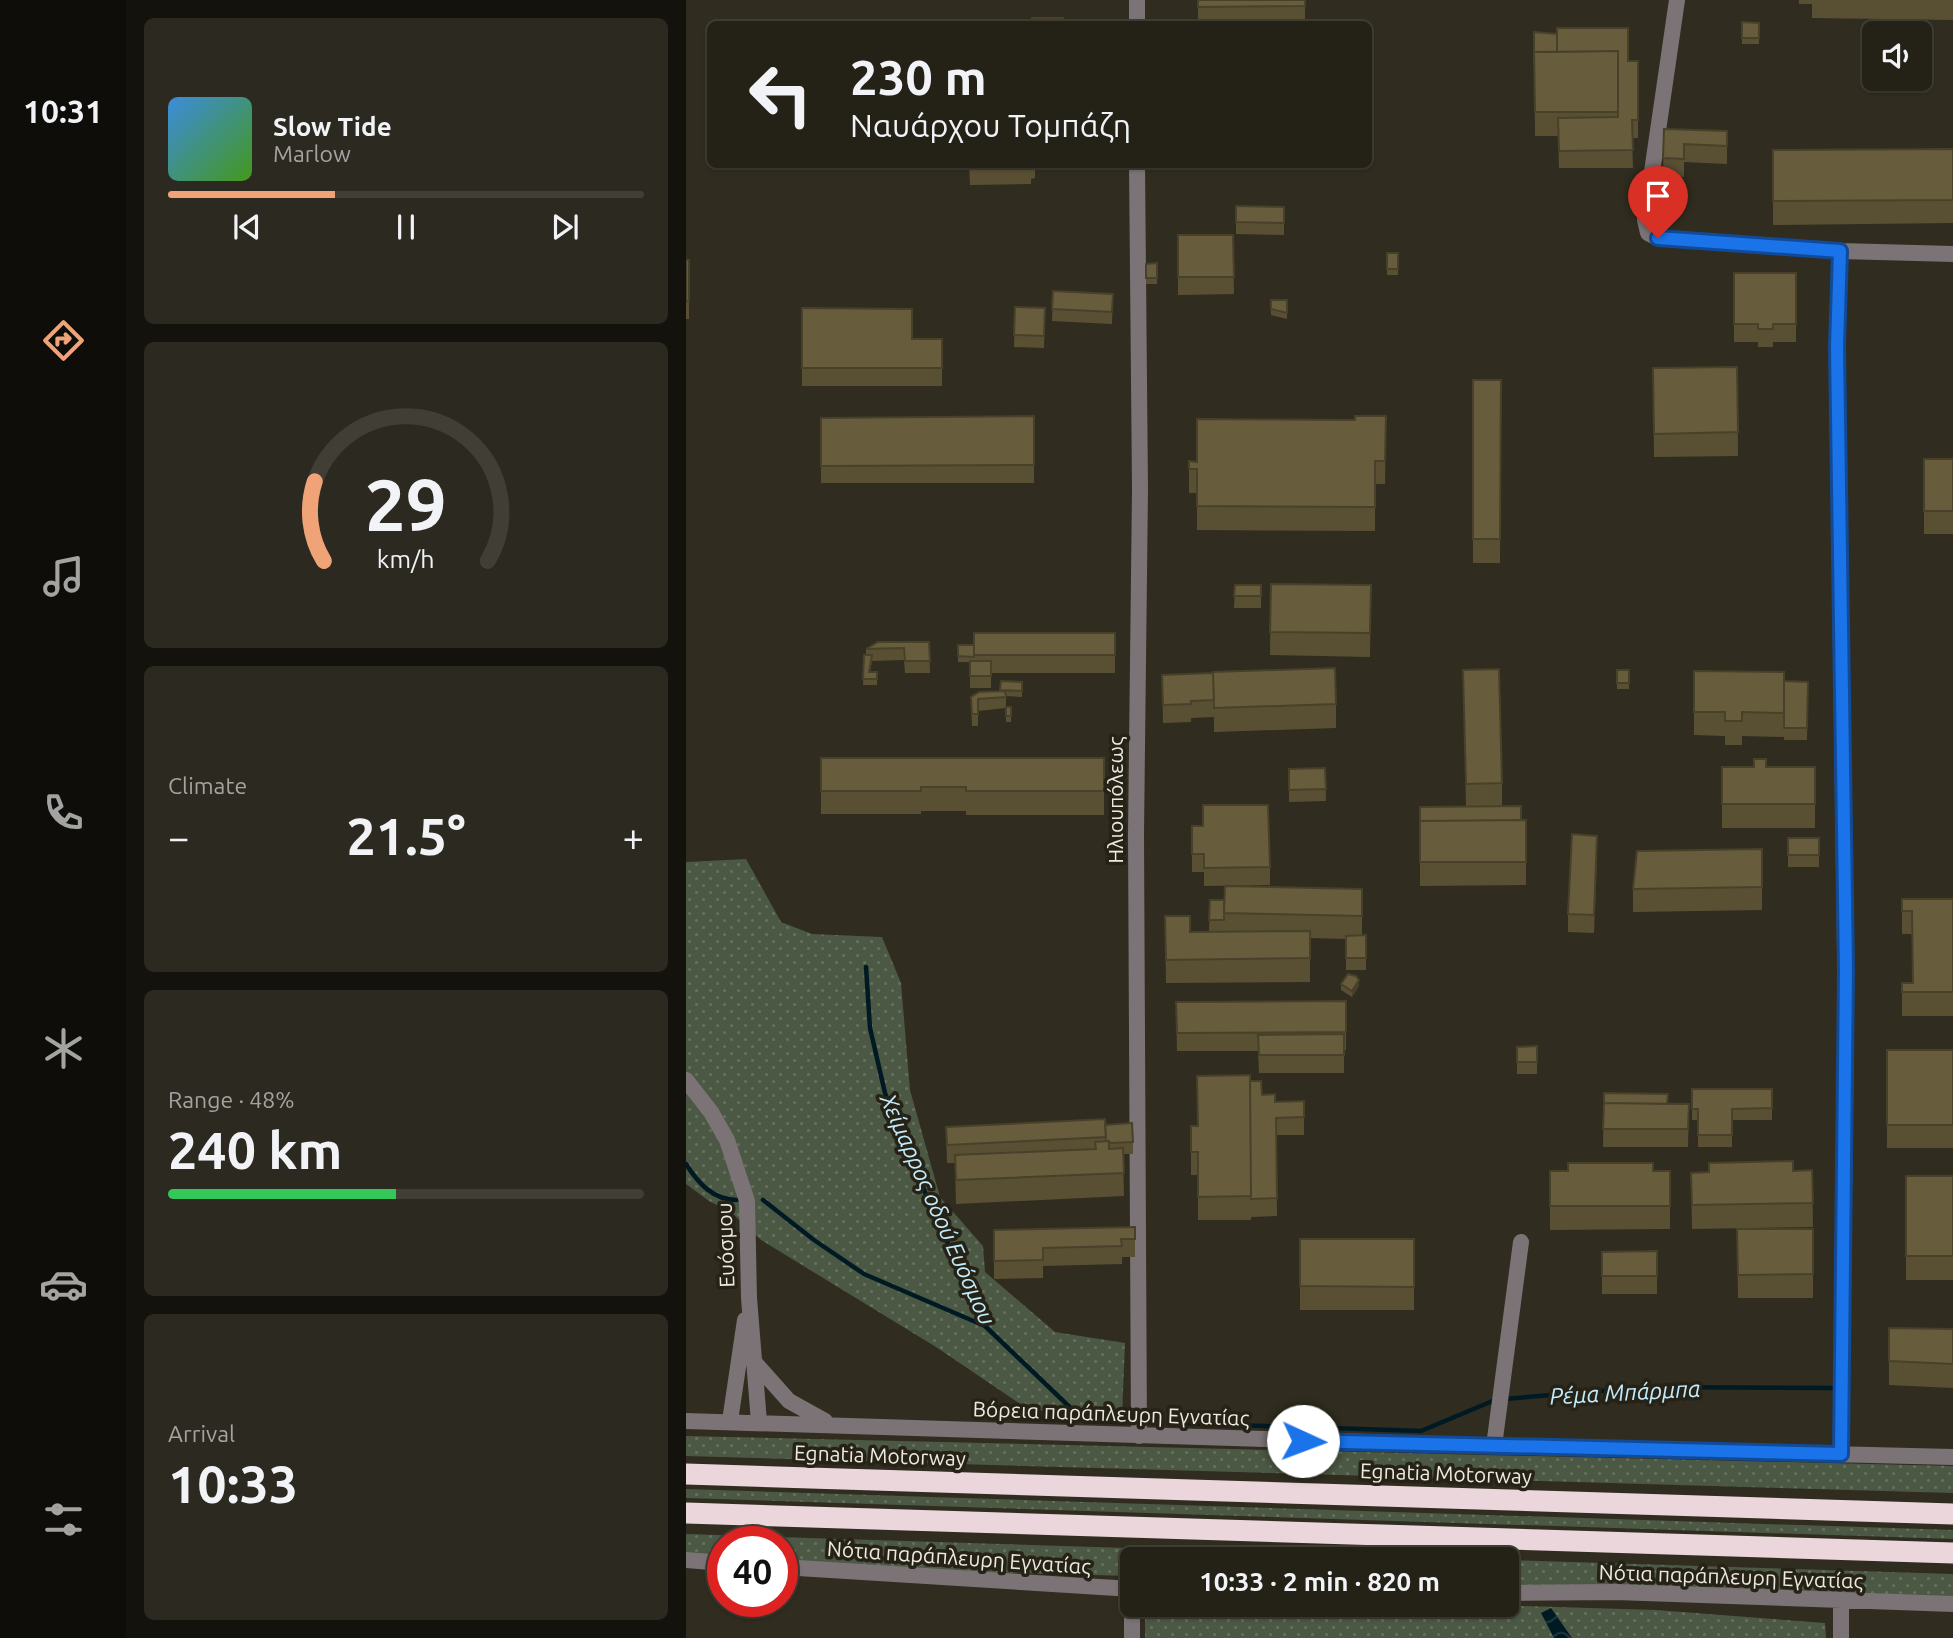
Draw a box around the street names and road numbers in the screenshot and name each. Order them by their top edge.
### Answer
street label: Ηλιουπόλεως [1103,736,1127,864]
street label: Ευόσμου [712,1202,738,1288]
street label: Βόρεια παράπλευρη Εγνατίας [972,1396,1250,1430]
street label: Egnatia Motorway [794,1440,966,1470]
street label: Egnatia Motorway [1360,1458,1532,1488]
street label: Νότια παράπλευρη Εγνατίας [826,1536,1092,1578]
street label: Νότια παράπλευρη Εγνατίας [1598,1559,1864,1593]

